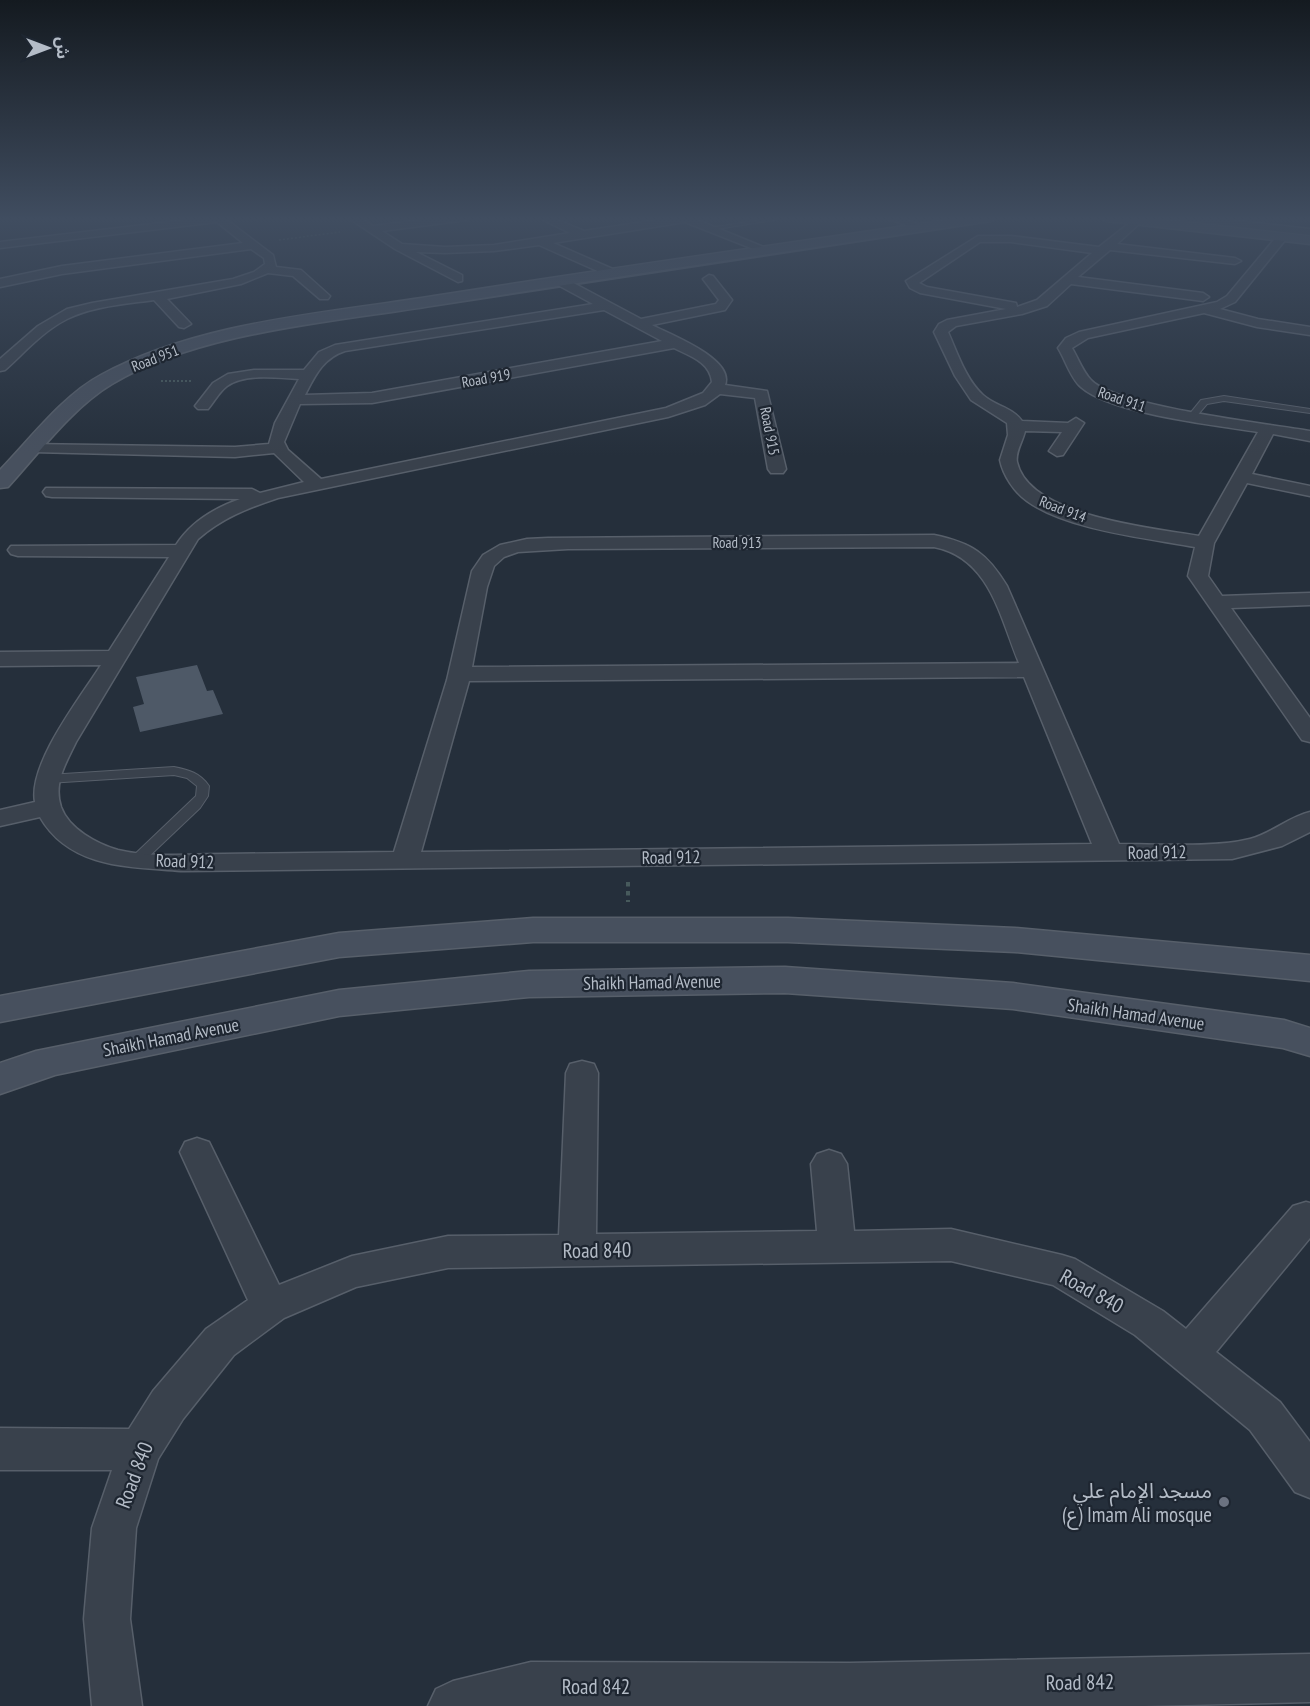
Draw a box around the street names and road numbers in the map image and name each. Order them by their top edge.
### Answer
street label: Road 951 [129,340,181,376]
street label: Road 919 [460,364,512,392]
street label: Road 911 [1096,382,1148,416]
street label: Road 915 [756,405,784,457]
street label: Road 914 [1037,491,1090,527]
street label: Road 913 [712,533,762,552]
street label: Road 912 [1127,840,1187,864]
street label: Road 912 [641,845,701,869]
street label: Road 912 [155,848,215,874]
street label: Shaikh Hamad Avenue [583,969,721,995]
street label: Shaikh Hamad Avenue [1066,993,1206,1035]
street label: Shaikh Hamad Avenue [101,1013,241,1061]
street label: Road 840 [562,1236,632,1264]
street label: Road 840 [1055,1263,1129,1319]
street label: Road 840 [109,1438,159,1512]
street label: Road 842 [1045,1668,1115,1696]
street label: Road 842 [562,1673,630,1700]

